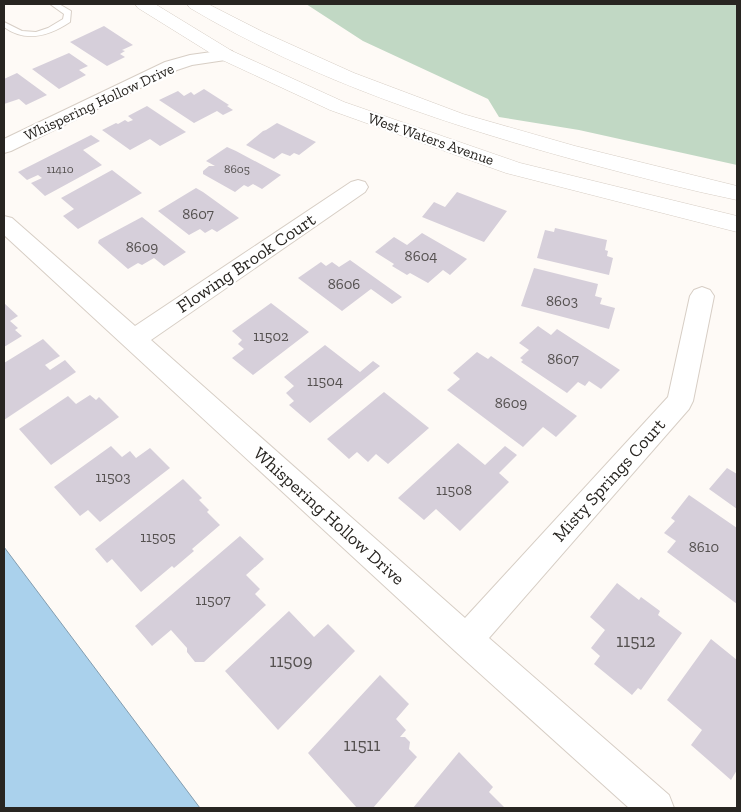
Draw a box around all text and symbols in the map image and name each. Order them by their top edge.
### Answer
street label: Whispering Hollow Drive [21,59,177,145]
street label: West Waters Avenue [366,109,496,169]
house number: 11410 [46,162,74,176]
house number: 8605 [224,162,250,176]
house number: 8607 [182,205,214,223]
street label: Flowing Brook Court [172,208,320,318]
house number: 8609 [126,238,158,256]
house number: 8604 [405,247,437,265]
house number: 8606 [328,275,360,293]
house number: 8603 [546,292,578,310]
house number: 11502 [253,327,289,345]
house number: 8607 [547,350,579,368]
house number: 11504 [307,372,343,390]
house number: 8609 [495,394,527,412]
street label: Misty Springs Court [548,414,670,546]
street label: Whispering Hollow Drive [249,442,409,590]
house number: 11503 [95,468,131,486]
house number: 11508 [436,481,472,499]
house number: 11505 [140,528,176,546]
house number: 8610 [689,538,719,556]
house number: 11507 [196,591,230,609]
house number: 11512 [616,630,656,652]
house number: 11509 [269,650,313,672]
house number: 11511 [344,734,381,756]

